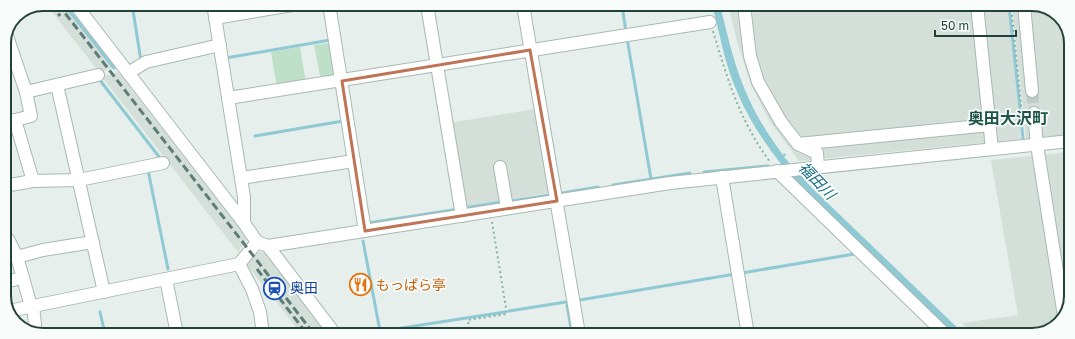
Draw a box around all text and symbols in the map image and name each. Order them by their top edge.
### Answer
scale bar [935,12,1016,38]
text: 50 m [941,18,969,33]
district label: 奥田大沢町 [968,108,1048,128]
water label: 福田川 [796,158,841,204]
restaurant icon: もっぱら亭 [347,272,373,298]
station icon: 奥田 [262,275,288,301]
place label: もっぱら亭 [376,276,446,293]
place label: 奥田 [290,279,318,296]

